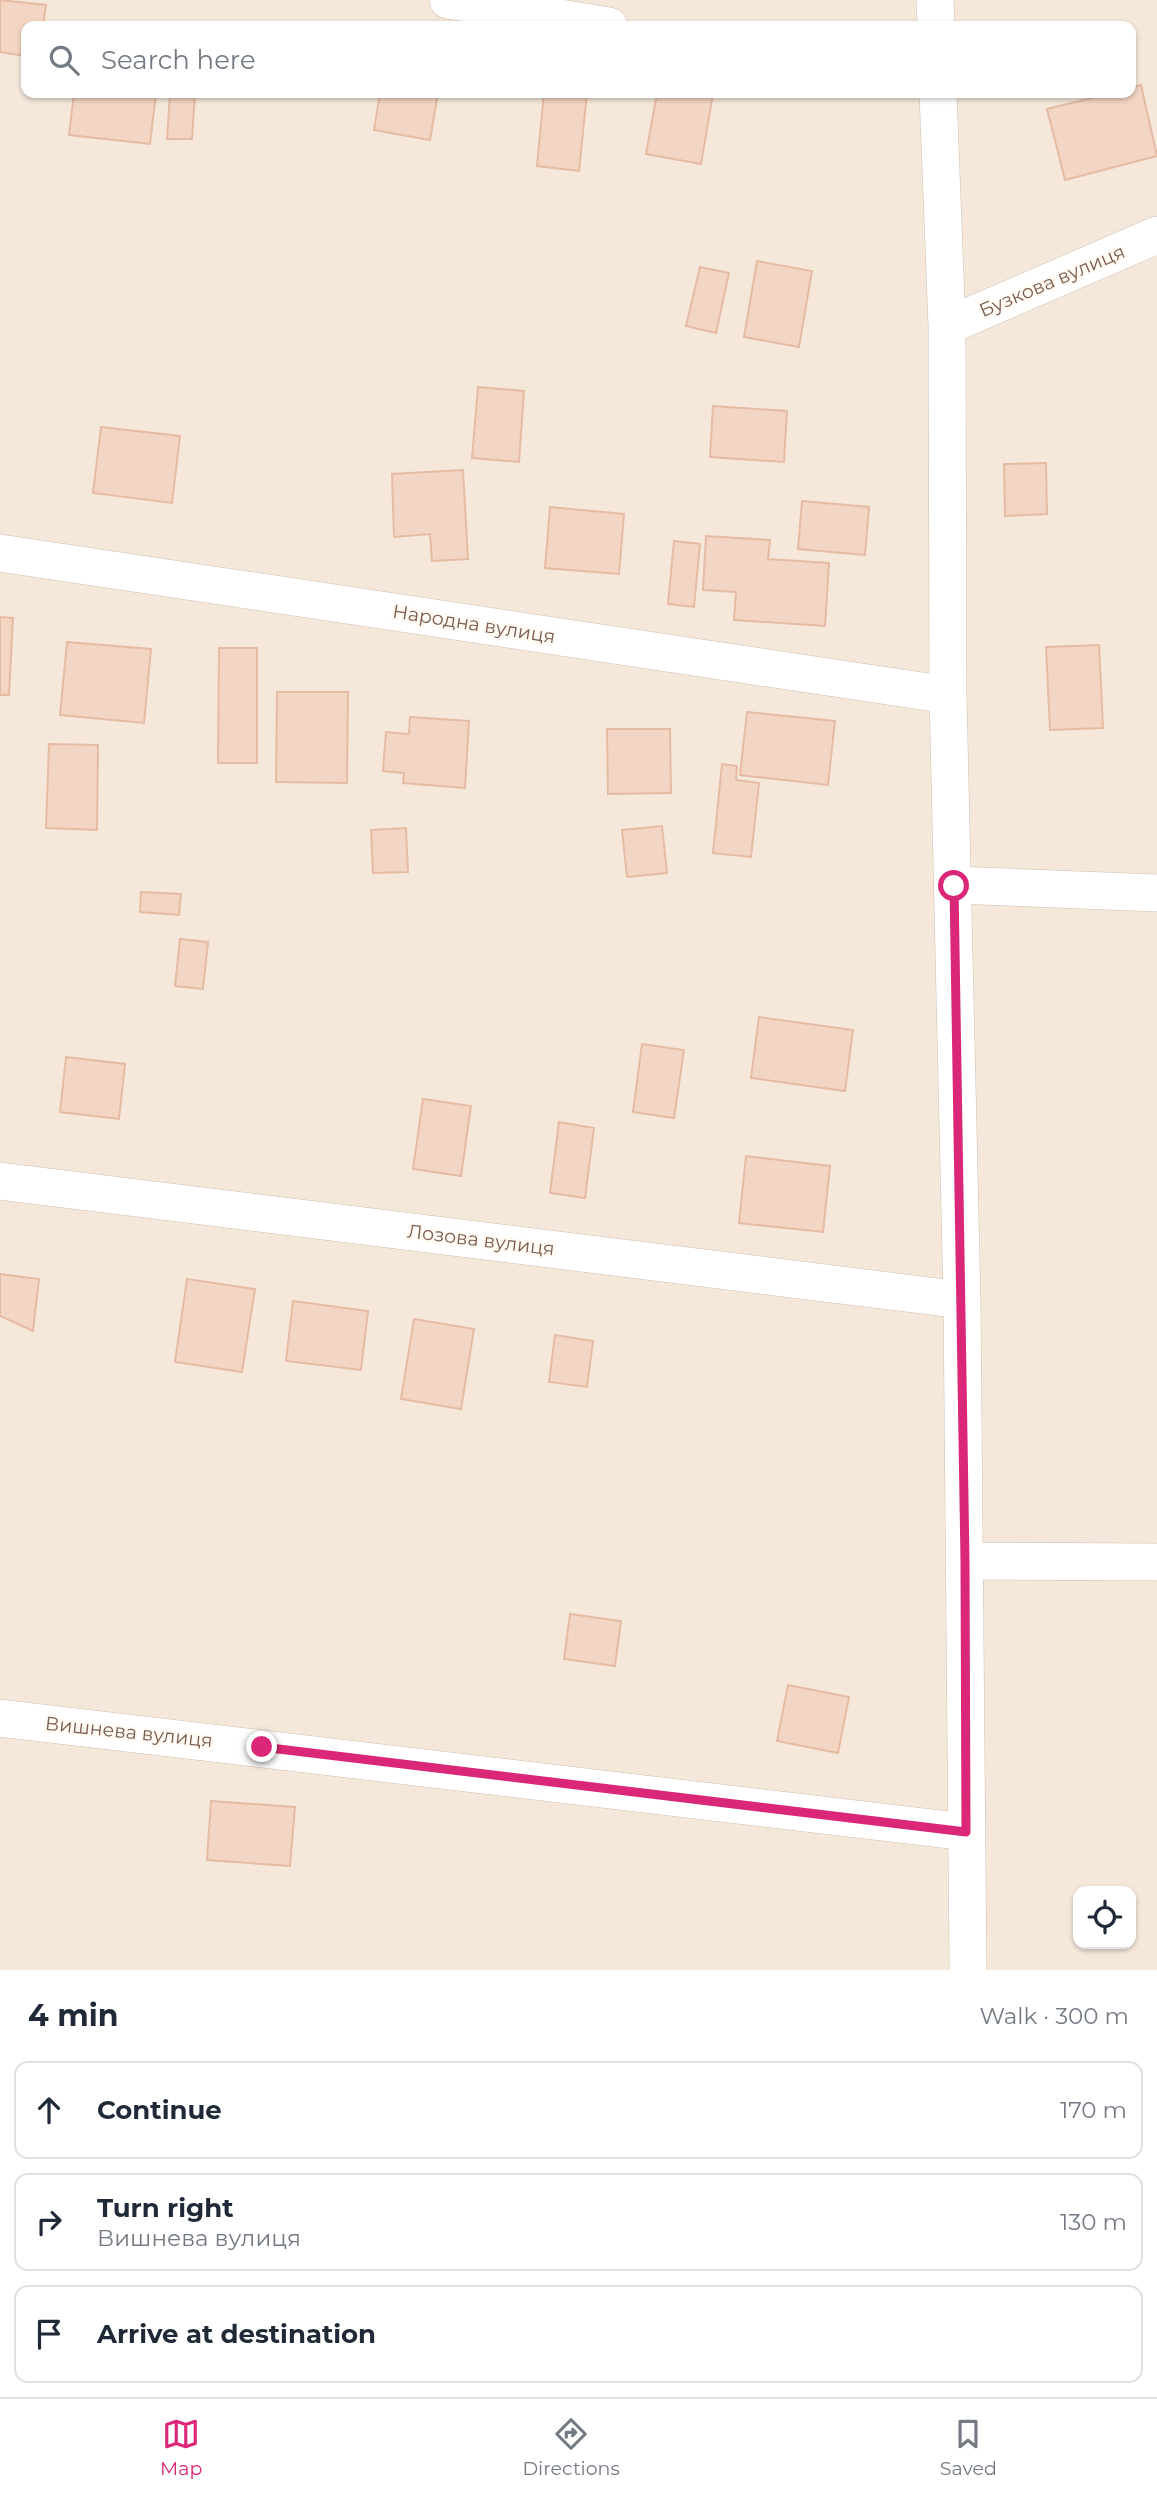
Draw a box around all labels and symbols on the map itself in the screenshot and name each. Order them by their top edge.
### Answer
street label: Бузкова вулиця [976,240,1128,322]
street label: Народна вулиця [391,600,557,648]
route start [938,870,969,901]
street label: Лозова вулиця [406,1220,556,1260]
street label: Вишнева вулиця [44,1712,214,1752]
route end [246,1731,277,1762]

